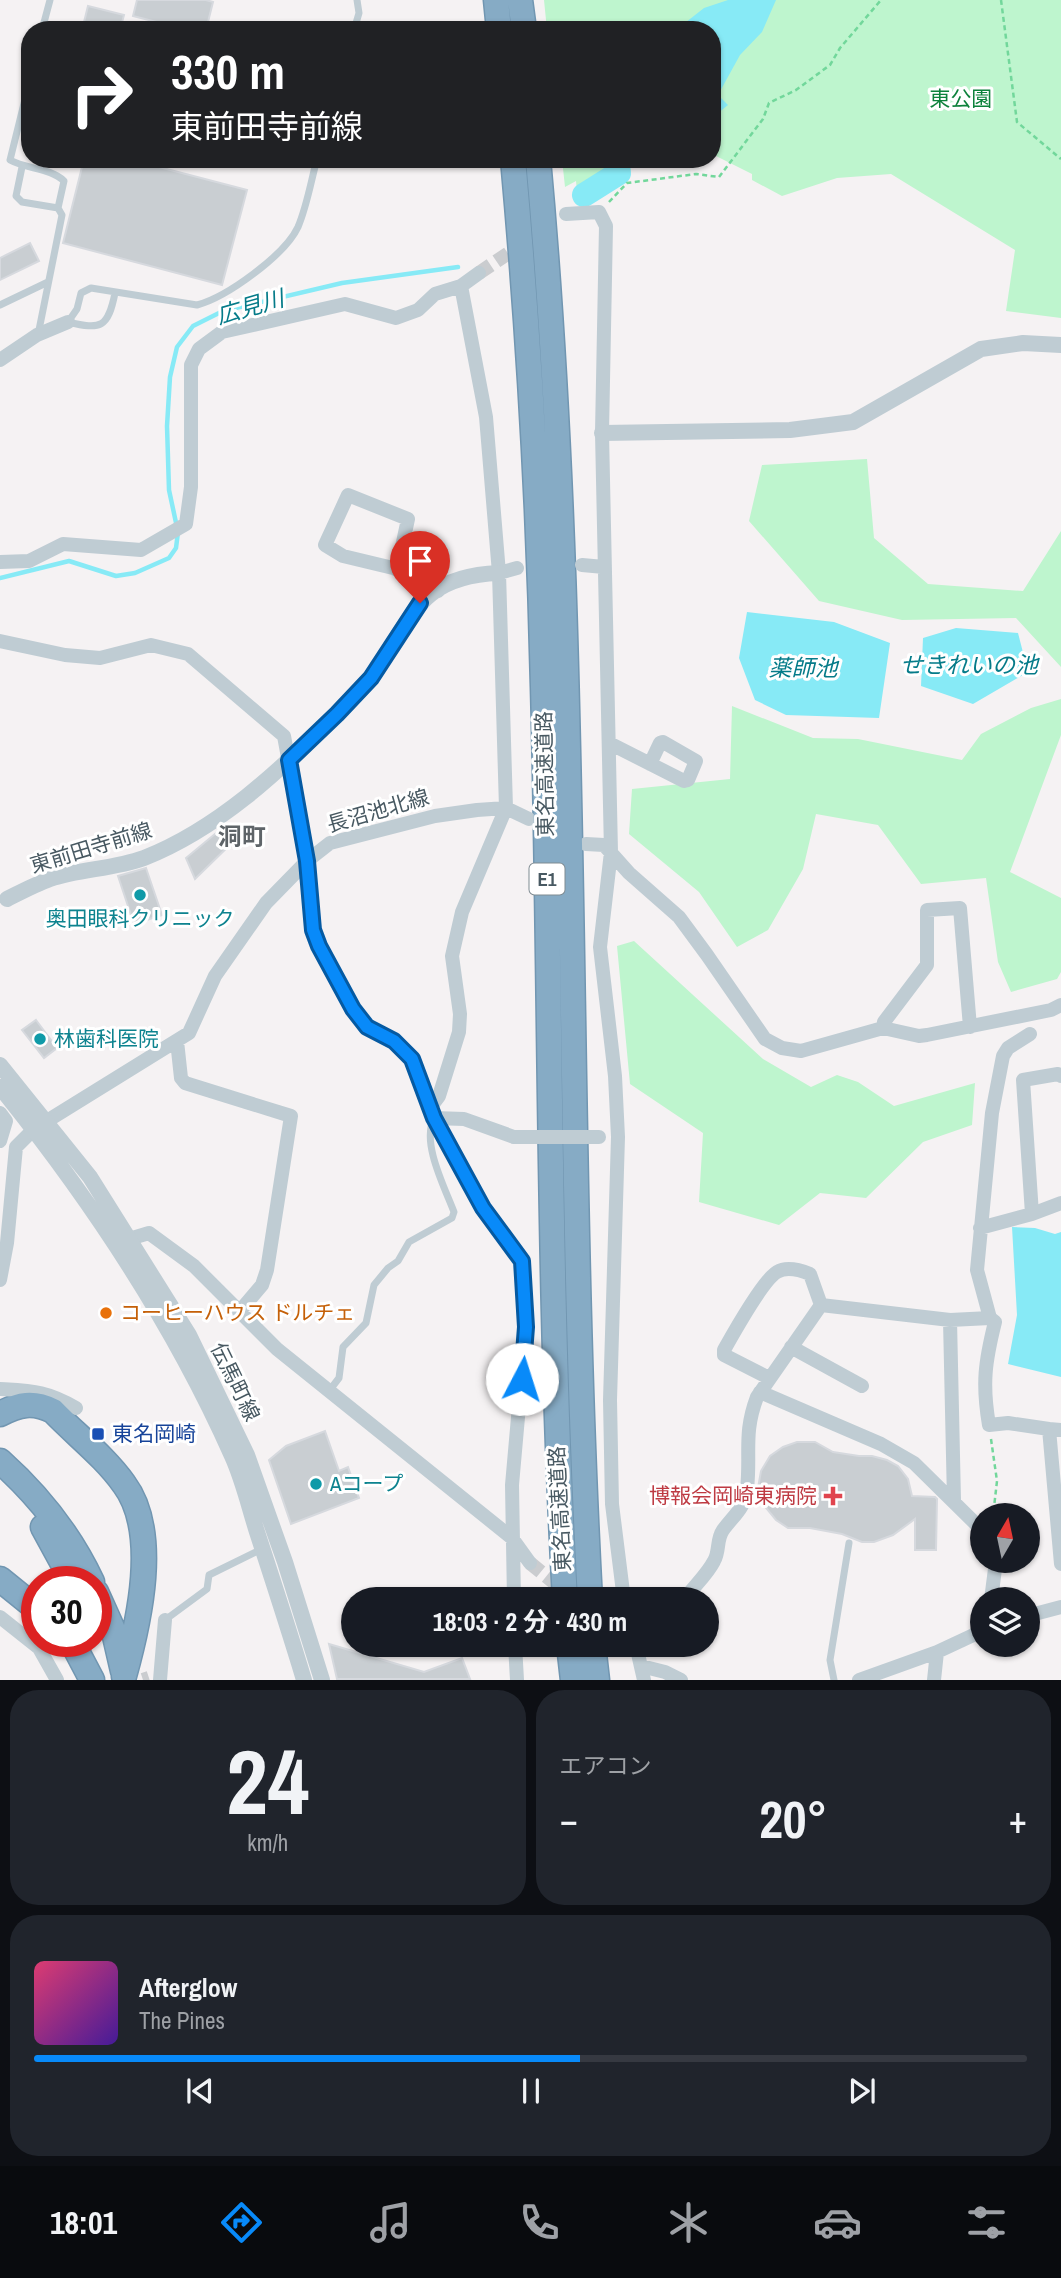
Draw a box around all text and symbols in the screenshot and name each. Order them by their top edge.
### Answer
text: 330 m [171,38,285,104]
icon: right [56,49,147,140]
park label: 東公園 [930,84,993,113]
text: 東前田寺前線 [171,105,363,148]
water label: 広見川 [212,281,290,331]
pin [390,531,450,603]
icon: arrive [401,542,439,580]
water label: せきれいの池 [900,649,1040,680]
water label: 薬師池 [769,652,840,683]
street label: 東名高速道路 [529,711,560,837]
street label: 長沼池北線 [323,782,432,839]
street label: 東前田寺前線 [26,815,155,880]
district label: 洞町 [218,820,266,852]
road number: E1 [530,864,564,894]
marker: 奥田眼科クリニック [132,887,148,903]
place label: 奥田眼科クリニック [46,904,235,933]
place label: 林歯科医院 [54,1024,159,1053]
marker: 林歯科医院 [32,1031,48,1047]
place label: コーヒーハウス ドルチェ [120,1298,355,1327]
marker: コーヒーハウス ドルチェ [98,1305,114,1321]
street label: 伝馬町線 [204,1338,267,1426]
position arrow [485,1342,559,1416]
place label: 東名岡崎 [112,1419,196,1448]
marker: 東名岡崎 [90,1426,106,1442]
street label: 東名高速道路 [542,1445,577,1573]
place label: Aコープ [329,1469,403,1498]
marker: Aコープ [308,1476,324,1492]
place label: 博報会岡崎東病院 [649,1481,817,1510]
marker: 博報会岡崎東病院 [823,1486,843,1506]
north arrow [970,1503,1040,1573]
map controls [970,1503,1040,1657]
speed limit sign: 30 [21,1566,112,1657]
button: layers [970,1587,1040,1657]
text: 18:03 · 2 分 · 430 m [433,1604,627,1639]
text: 24 [226,1720,309,1842]
text: エアコン [560,1750,652,1781]
text: 20° [759,1784,827,1854]
text: − [560,1794,578,1845]
text: + [1009,1794,1027,1845]
text: km/h [247,1827,288,1858]
text: Afterglow [139,1970,237,2005]
text: The Pines [139,2005,225,2036]
icon: previous [181,2072,219,2110]
icon: pause [512,2072,550,2110]
icon: next [843,2072,881,2110]
icon: directions [217,2198,266,2247]
icon: music [366,2198,415,2247]
icon: phone [515,2198,564,2247]
icon: climate [664,2198,713,2247]
icon: car [813,2198,862,2247]
icon: filters [962,2198,1011,2247]
text: 18:01 [50,2201,117,2244]

